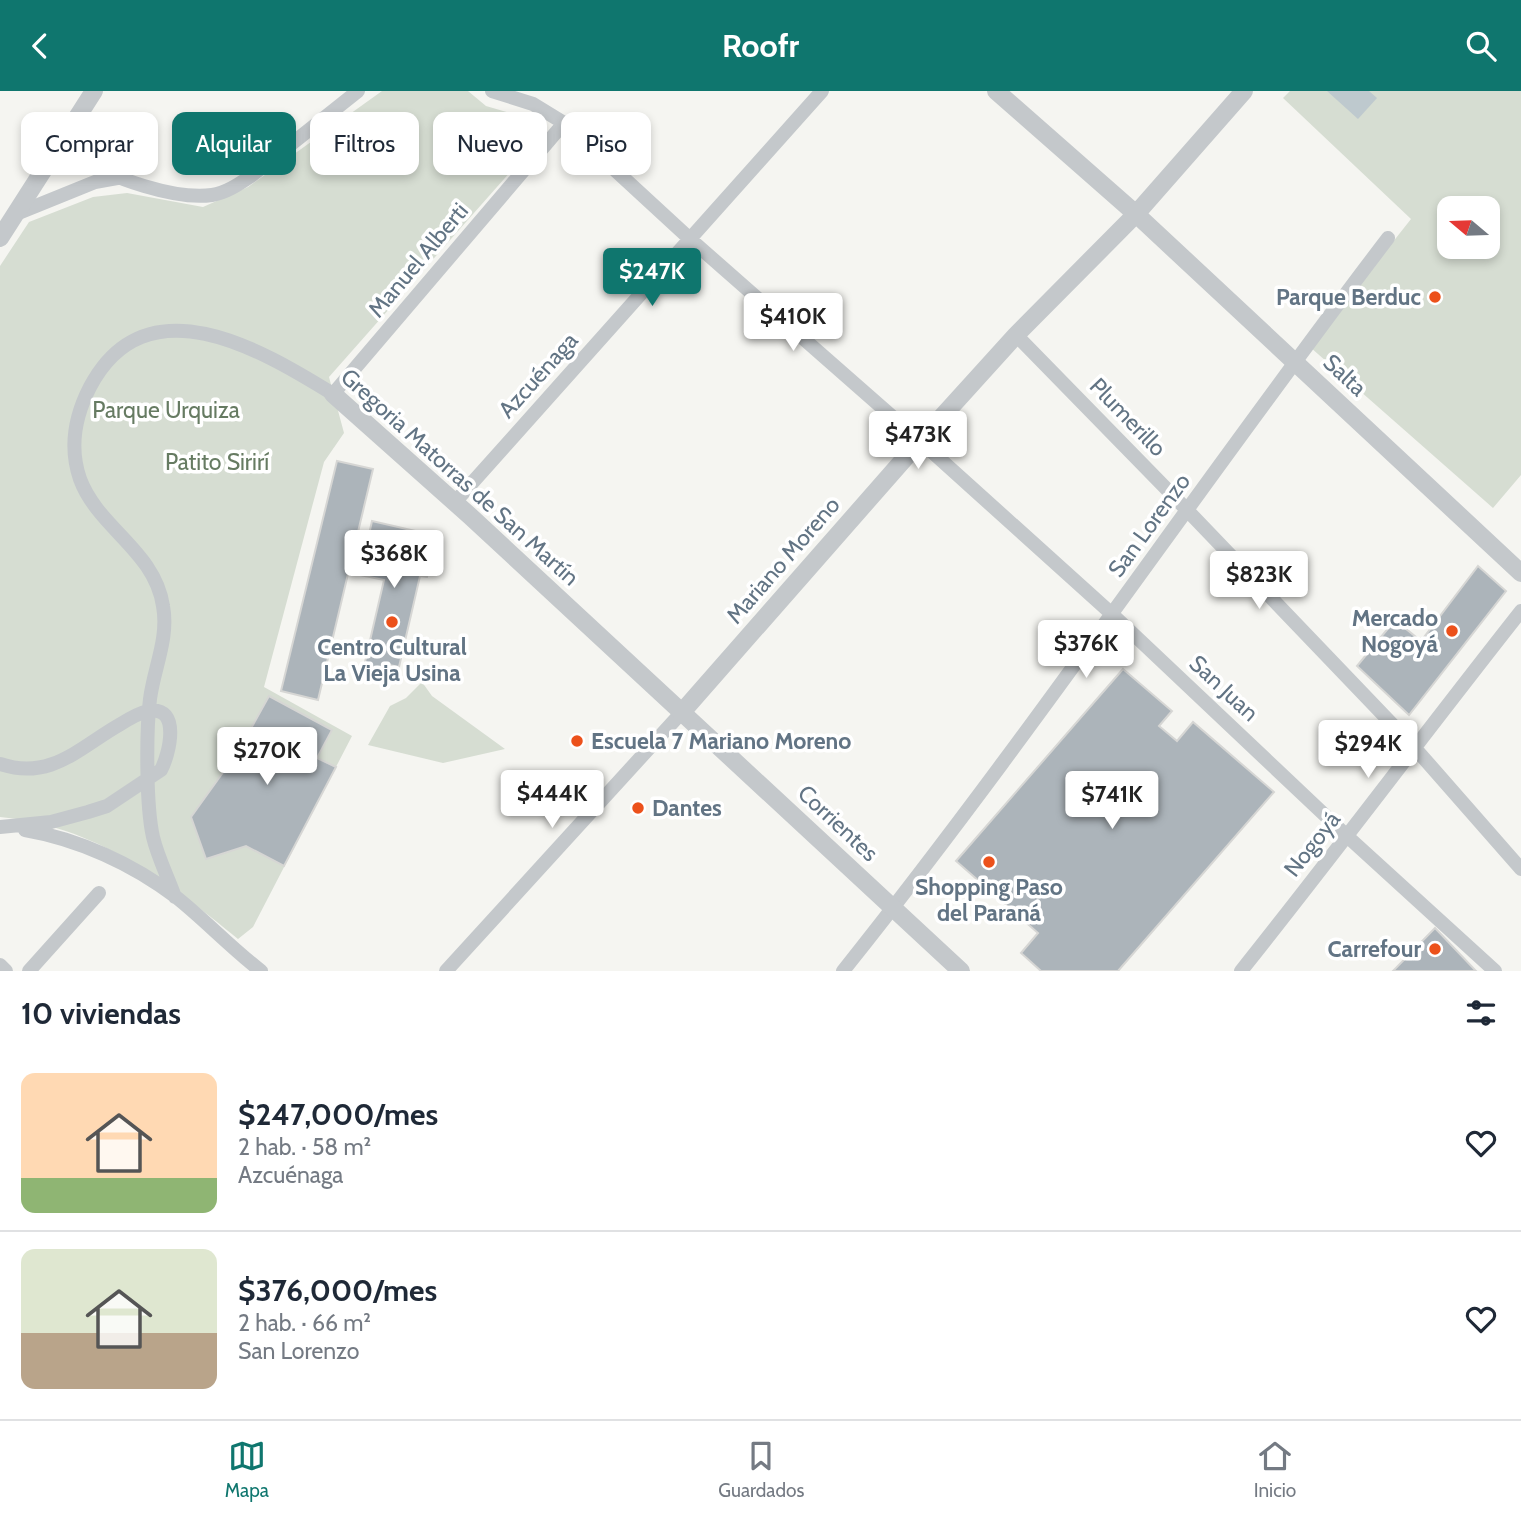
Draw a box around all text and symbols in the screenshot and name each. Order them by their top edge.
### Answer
text: Roofr [722,26,799,65]
icon: back [21,27,59,65]
icon: search [1462,27,1500,65]
chip: Comprar [21,112,158,175]
chip: Alquilar [172,112,296,175]
chip: Filtros [310,112,419,175]
chip: Nuevo [433,112,547,175]
chip: Piso [561,112,651,175]
north arrow [1437,196,1500,259]
map controls [1437,196,1500,259]
street label: Manuel Alberti [362,197,474,323]
pin: $247K [603,249,701,308]
text: $247K [619,257,685,285]
place label: Parque Berduc [1276,283,1421,311]
marker: Parque Berduc [1427,289,1443,305]
pin: $410K [744,293,842,353]
text: $410K [760,302,826,330]
street label: Azcuénaga [492,326,584,424]
street label: Salta [1318,348,1372,402]
street label: Gregoria Matorras de San Martín [335,363,585,591]
street label: Plumerillo [1084,372,1172,462]
park label: Parque Urquiza [92,396,240,424]
pin: $473K [869,411,967,471]
text: $473K [885,420,951,448]
park label: Patito Sirirí [165,448,269,476]
street label: San Lorenzo [1102,468,1196,582]
street label: Mariano Moreno [720,491,846,629]
pin: $368K [345,531,443,590]
text: $368K [361,539,427,567]
pin: $823K [1210,552,1308,611]
text: $823K [1226,560,1292,588]
place label: Mercado Nogoyá [1352,604,1439,658]
marker: Centro Cultural La Vieja Usina [384,614,400,630]
pin: $376K [1037,621,1135,680]
marker: Mercado Nogoyá [1444,623,1460,639]
text: $376K [1054,629,1118,657]
place label: Centro Cultural La Vieja Usina [317,633,467,687]
street label: San Juan [1184,649,1264,727]
pin: $294K [1319,721,1417,780]
pin: $270K [218,727,316,787]
place label: Escuela 7 Mariano Moreno [591,727,851,755]
text: $294K [1334,729,1402,757]
marker: Escuela 7 Mariano Moreno [569,733,585,749]
text: $270K [233,736,301,764]
pin: $444K [503,771,601,830]
pin: $741K [1063,771,1161,831]
text: $444K [517,779,587,807]
street label: Corrientes [792,779,884,867]
text: $741K [1081,780,1143,808]
place label: Dantes [652,794,722,822]
marker: Dantes [630,800,646,816]
street label: Nogoyá [1278,806,1346,882]
marker: Shopping Paso del Paraná [981,854,997,870]
place label: Shopping Paso del Paraná [915,873,1063,927]
place label: Carrefour [1328,935,1421,963]
marker: Carrefour [1427,941,1443,957]
icon: filters [1462,994,1500,1032]
text: 10 viviendas [21,995,181,1032]
text: $247,000/mes [238,1096,438,1133]
icon: home [77,1101,161,1185]
icon: heart [1462,1124,1500,1162]
text: 2 hab. · 58 m² [238,1133,371,1161]
text: Azcuénaga [238,1161,343,1189]
text: $376,000/mes [238,1272,437,1309]
icon: home [77,1277,161,1361]
icon: heart [1462,1300,1500,1338]
text: 2 hab. · 66 m² [238,1309,371,1337]
text: San Lorenzo [238,1337,359,1365]
tab: Mapa [225,1437,269,1502]
tab: Guardados [718,1437,804,1502]
tab: Inicio [1254,1437,1296,1502]

